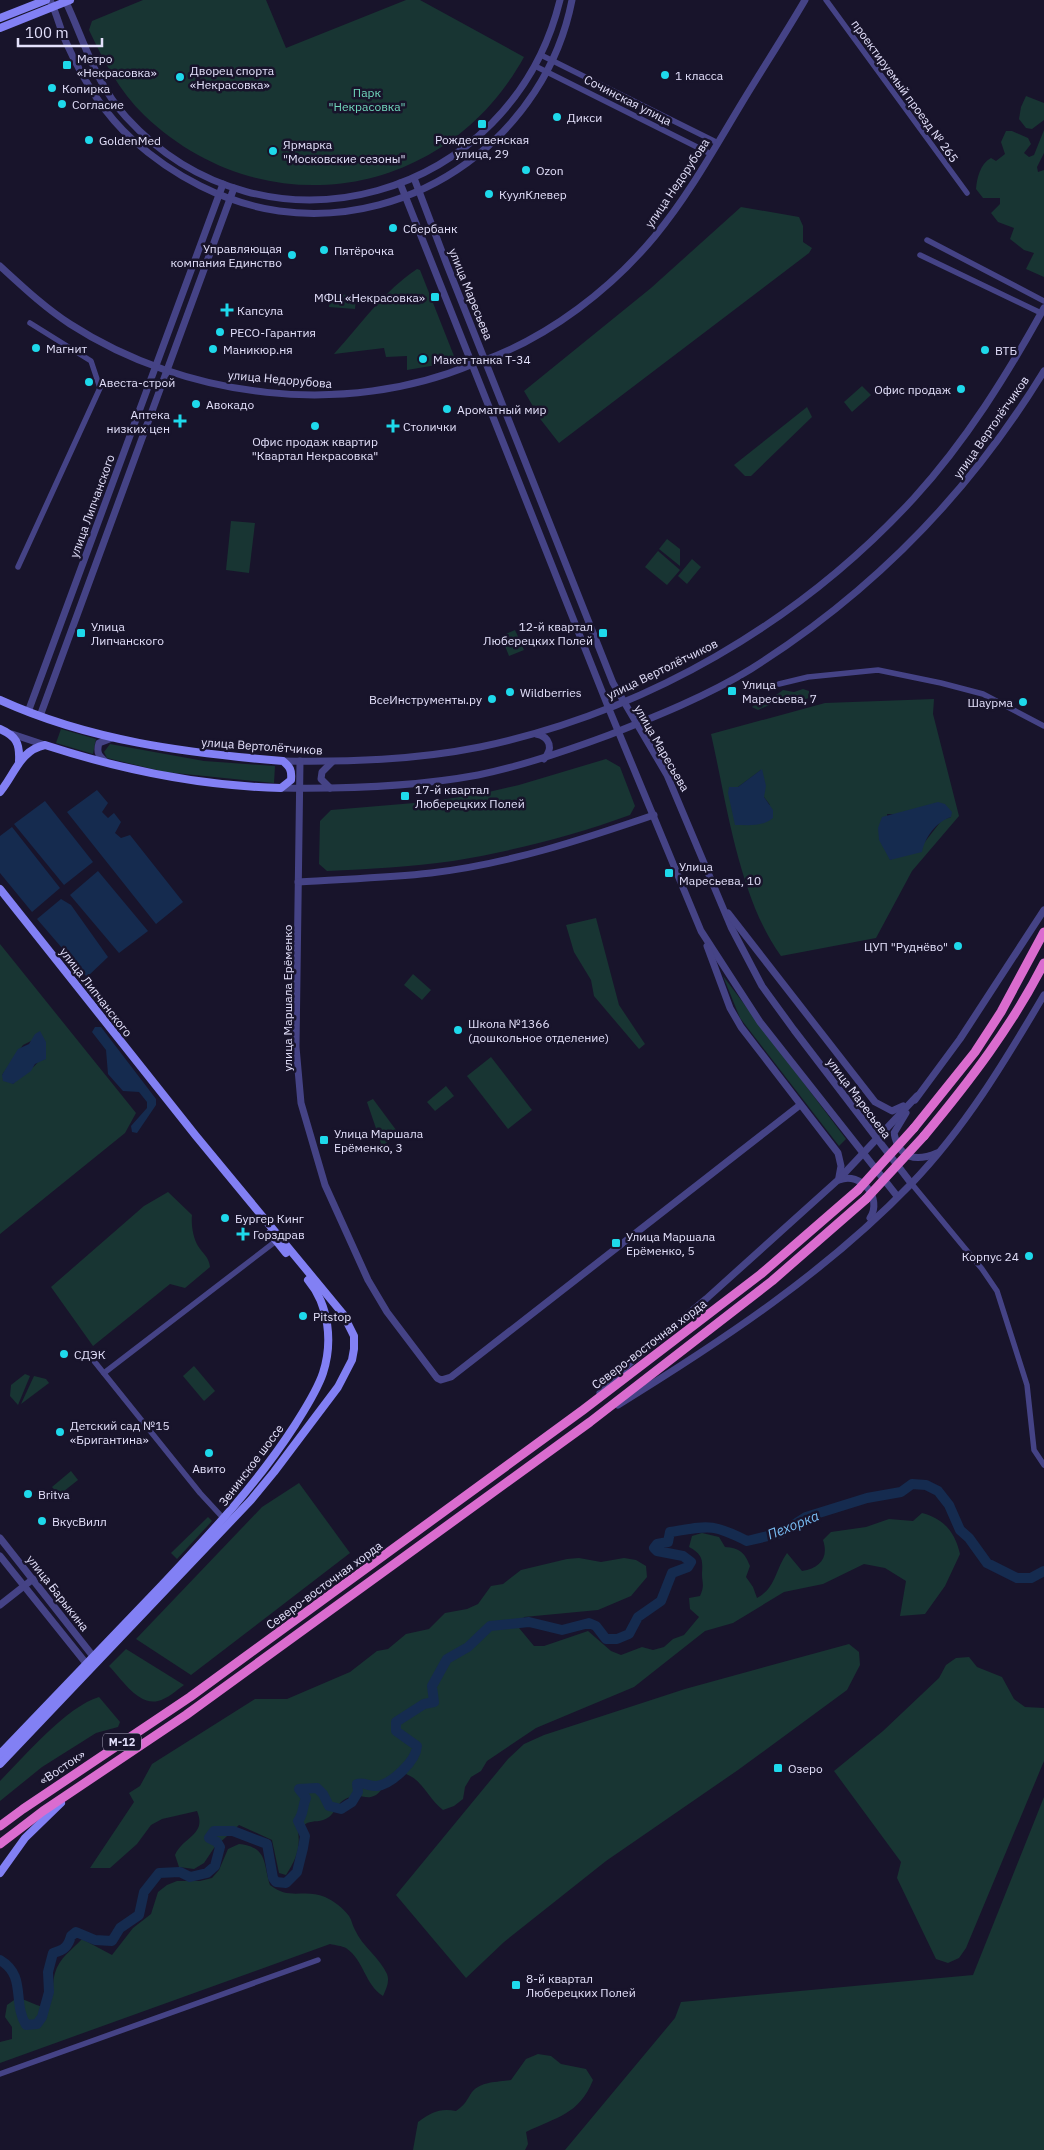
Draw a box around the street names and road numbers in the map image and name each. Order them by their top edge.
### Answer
street label: проектируемый проезд № 265 [848,17,962,165]
street label: Сочинская улица [582,71,675,129]
street label: улица Недорубова [642,135,713,230]
street label: улица Маресьева [446,246,496,343]
street label: улица Недорубова [227,367,333,391]
street label: улица Вертолётчиков [950,373,1032,481]
street label: улица Липчанского [66,452,118,560]
street label: улица Вертолётчиков [604,636,720,702]
street label: улица Маресьева [631,702,693,795]
street label: улица Вертолётчиков [201,734,323,758]
street label: улица Маршала Ерёменко [280,924,295,1071]
street label: улица Липчанского [57,944,136,1040]
street label: улица Маресьева [824,1054,895,1142]
street label: Северо-восточная хорда [589,1296,710,1392]
street label: Зенинское шоссе [215,1421,287,1509]
street label: Северо-восточная хорда [263,1537,386,1632]
street label: улица Барыкина [23,1552,93,1635]
road number: М-12 [103,1734,141,1750]
street label: «Восток» [36,1746,88,1788]

